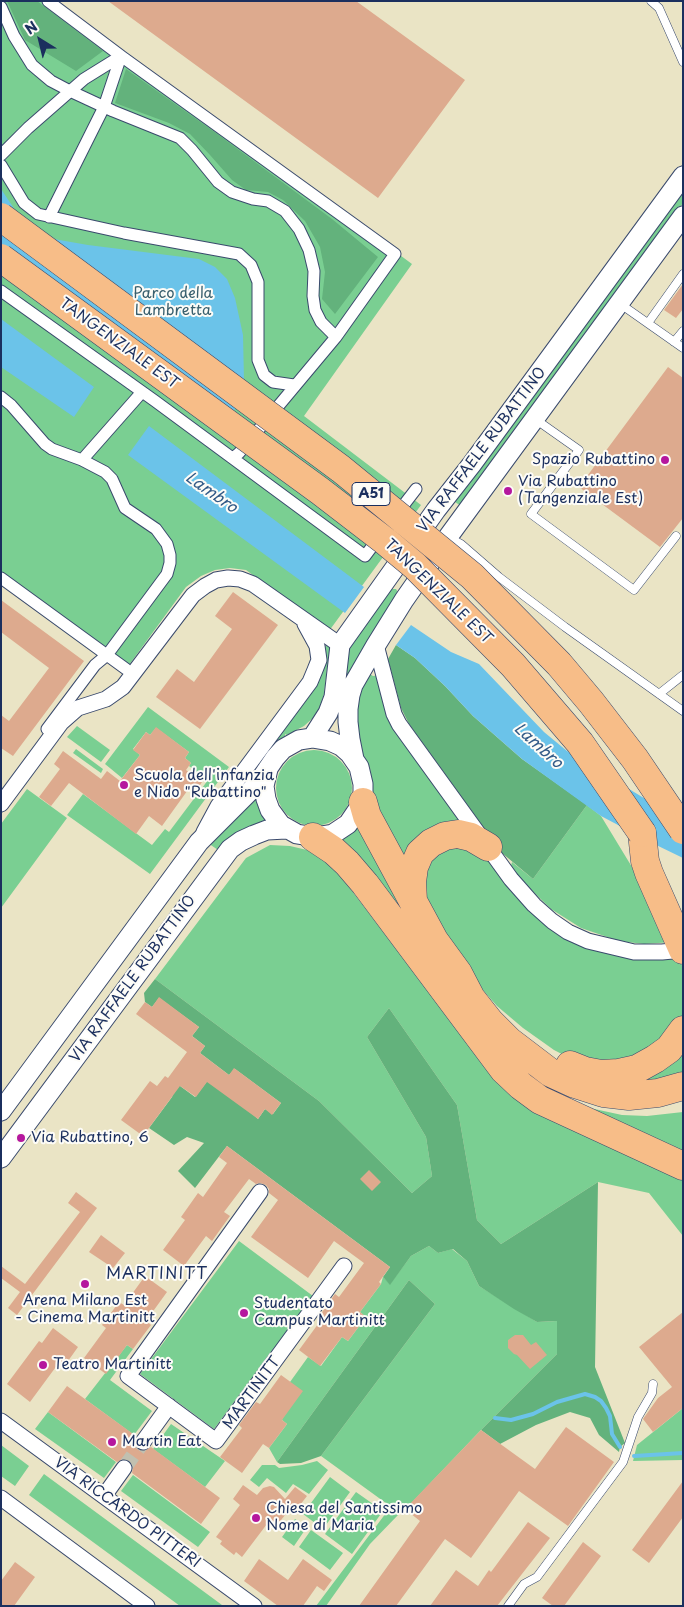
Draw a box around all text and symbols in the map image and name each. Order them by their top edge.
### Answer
north arrow [15,15,65,65]
text: N [20,16,42,39]
park label: Parco della Lambretta [133,285,213,320]
street label: TANGENZIALE EST [56,295,182,393]
street label: VIA RAFFAELE RUBATTINO [414,364,550,536]
place label: Spazio Rubattino [532,451,655,469]
marker: Spazio Rubattino [659,454,671,466]
water label: Lambro [182,468,240,518]
place label: Via Rubattino (Tangenziale Est) [518,473,643,508]
road number: A51 [352,482,390,506]
marker: Via Rubattino (Tangenziale Est) [502,485,514,497]
street label: TANGENZIALE EST [380,536,496,648]
water label: Lambro [510,719,566,773]
place label: Scuola dell'infanzia e Nido "Rubattino" [134,767,274,802]
marker: Scuola dell'infanzia e Nido "Rubattino" [118,779,130,791]
street label: VIA RAFFAELE RUBATTINO [66,892,200,1066]
place label: Via Rubattino, 6 [31,1129,149,1147]
marker: Via Rubattino, 6 [15,1132,27,1144]
district label: MARTINITT [106,1265,208,1285]
marker: Arena Milano Est - Cinema Martinitt [79,1278,91,1290]
place label: Arena Milano Est - Cinema Martinitt [15,1292,155,1327]
place label: Studentato Campus Martinitt [254,1295,385,1330]
marker: Studentato Campus Martinitt [238,1307,250,1319]
street label: MARTINITT [220,1353,284,1433]
place label: Teatro Martinitt [53,1356,171,1374]
marker: Teatro Martinitt [37,1359,49,1371]
place label: Martin Eat [122,1433,202,1451]
marker: Martin Eat [106,1436,118,1448]
street label: VIA RICCARDO PITTERI [50,1454,204,1572]
place label: Chiesa del Santissimo Nome di Maria [266,1500,422,1535]
marker: Chiesa del Santissimo Nome di Maria [250,1512,262,1524]

